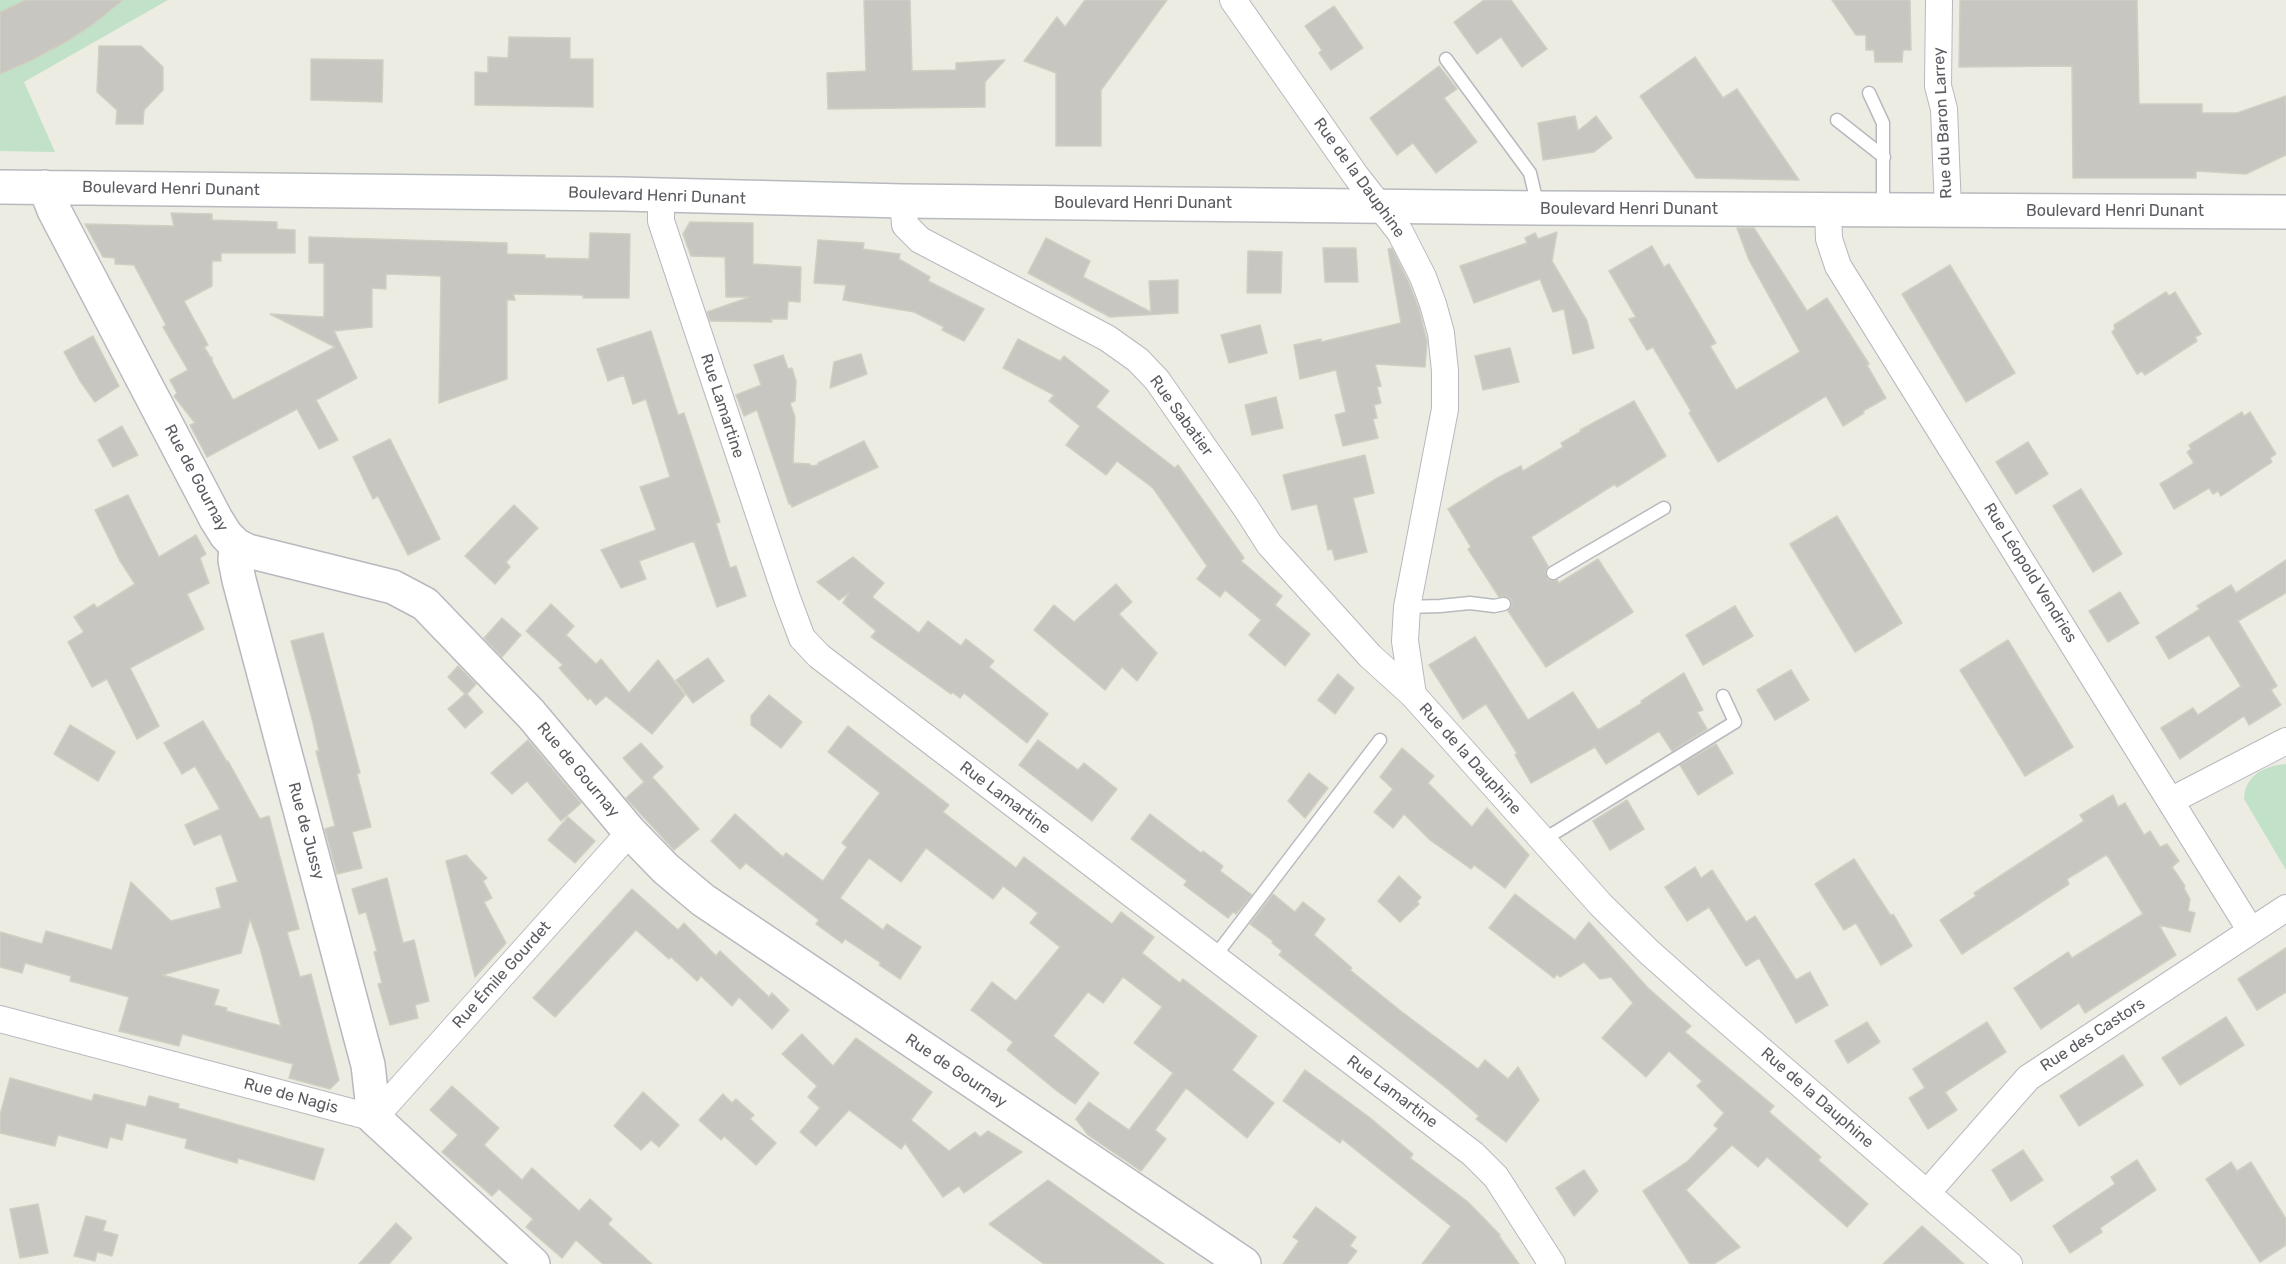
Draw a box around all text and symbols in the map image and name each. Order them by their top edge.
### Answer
street label: Rue du Baron Larrey [1929,47,1957,199]
street label: Rue de la Dauphine [1309,114,1409,242]
street label: Boulevard Henri Dunant [82,178,260,200]
street label: Boulevard Henri Dunant [568,183,746,209]
street label: Boulevard Henri Dunant [1054,193,1232,213]
street label: Boulevard Henri Dunant [1540,199,1718,219]
street label: Boulevard Henri Dunant [2026,201,2204,221]
street label: Rue Lamartine [696,351,748,461]
street label: Rue Sabatier [1145,372,1217,460]
street label: Rue de Gournay [160,421,232,535]
street label: Rue Léopold Vendries [1979,500,2081,646]
street label: Rue de la Dauphine [1415,699,1525,819]
street label: Rue de Gournay [533,718,623,822]
street label: Rue Lamartine [956,758,1054,838]
street label: Rue de Jussy [284,780,328,882]
street label: Rue Émile Gourdet [449,917,555,1033]
street label: Rue des Castors [2037,994,2149,1076]
street label: Rue de Gournay [902,1030,1010,1112]
street label: Rue de la Dauphine [1757,1044,1877,1152]
street label: Rue Lamartine [1343,1052,1441,1132]
street label: Rue de Nagis [242,1074,340,1118]

